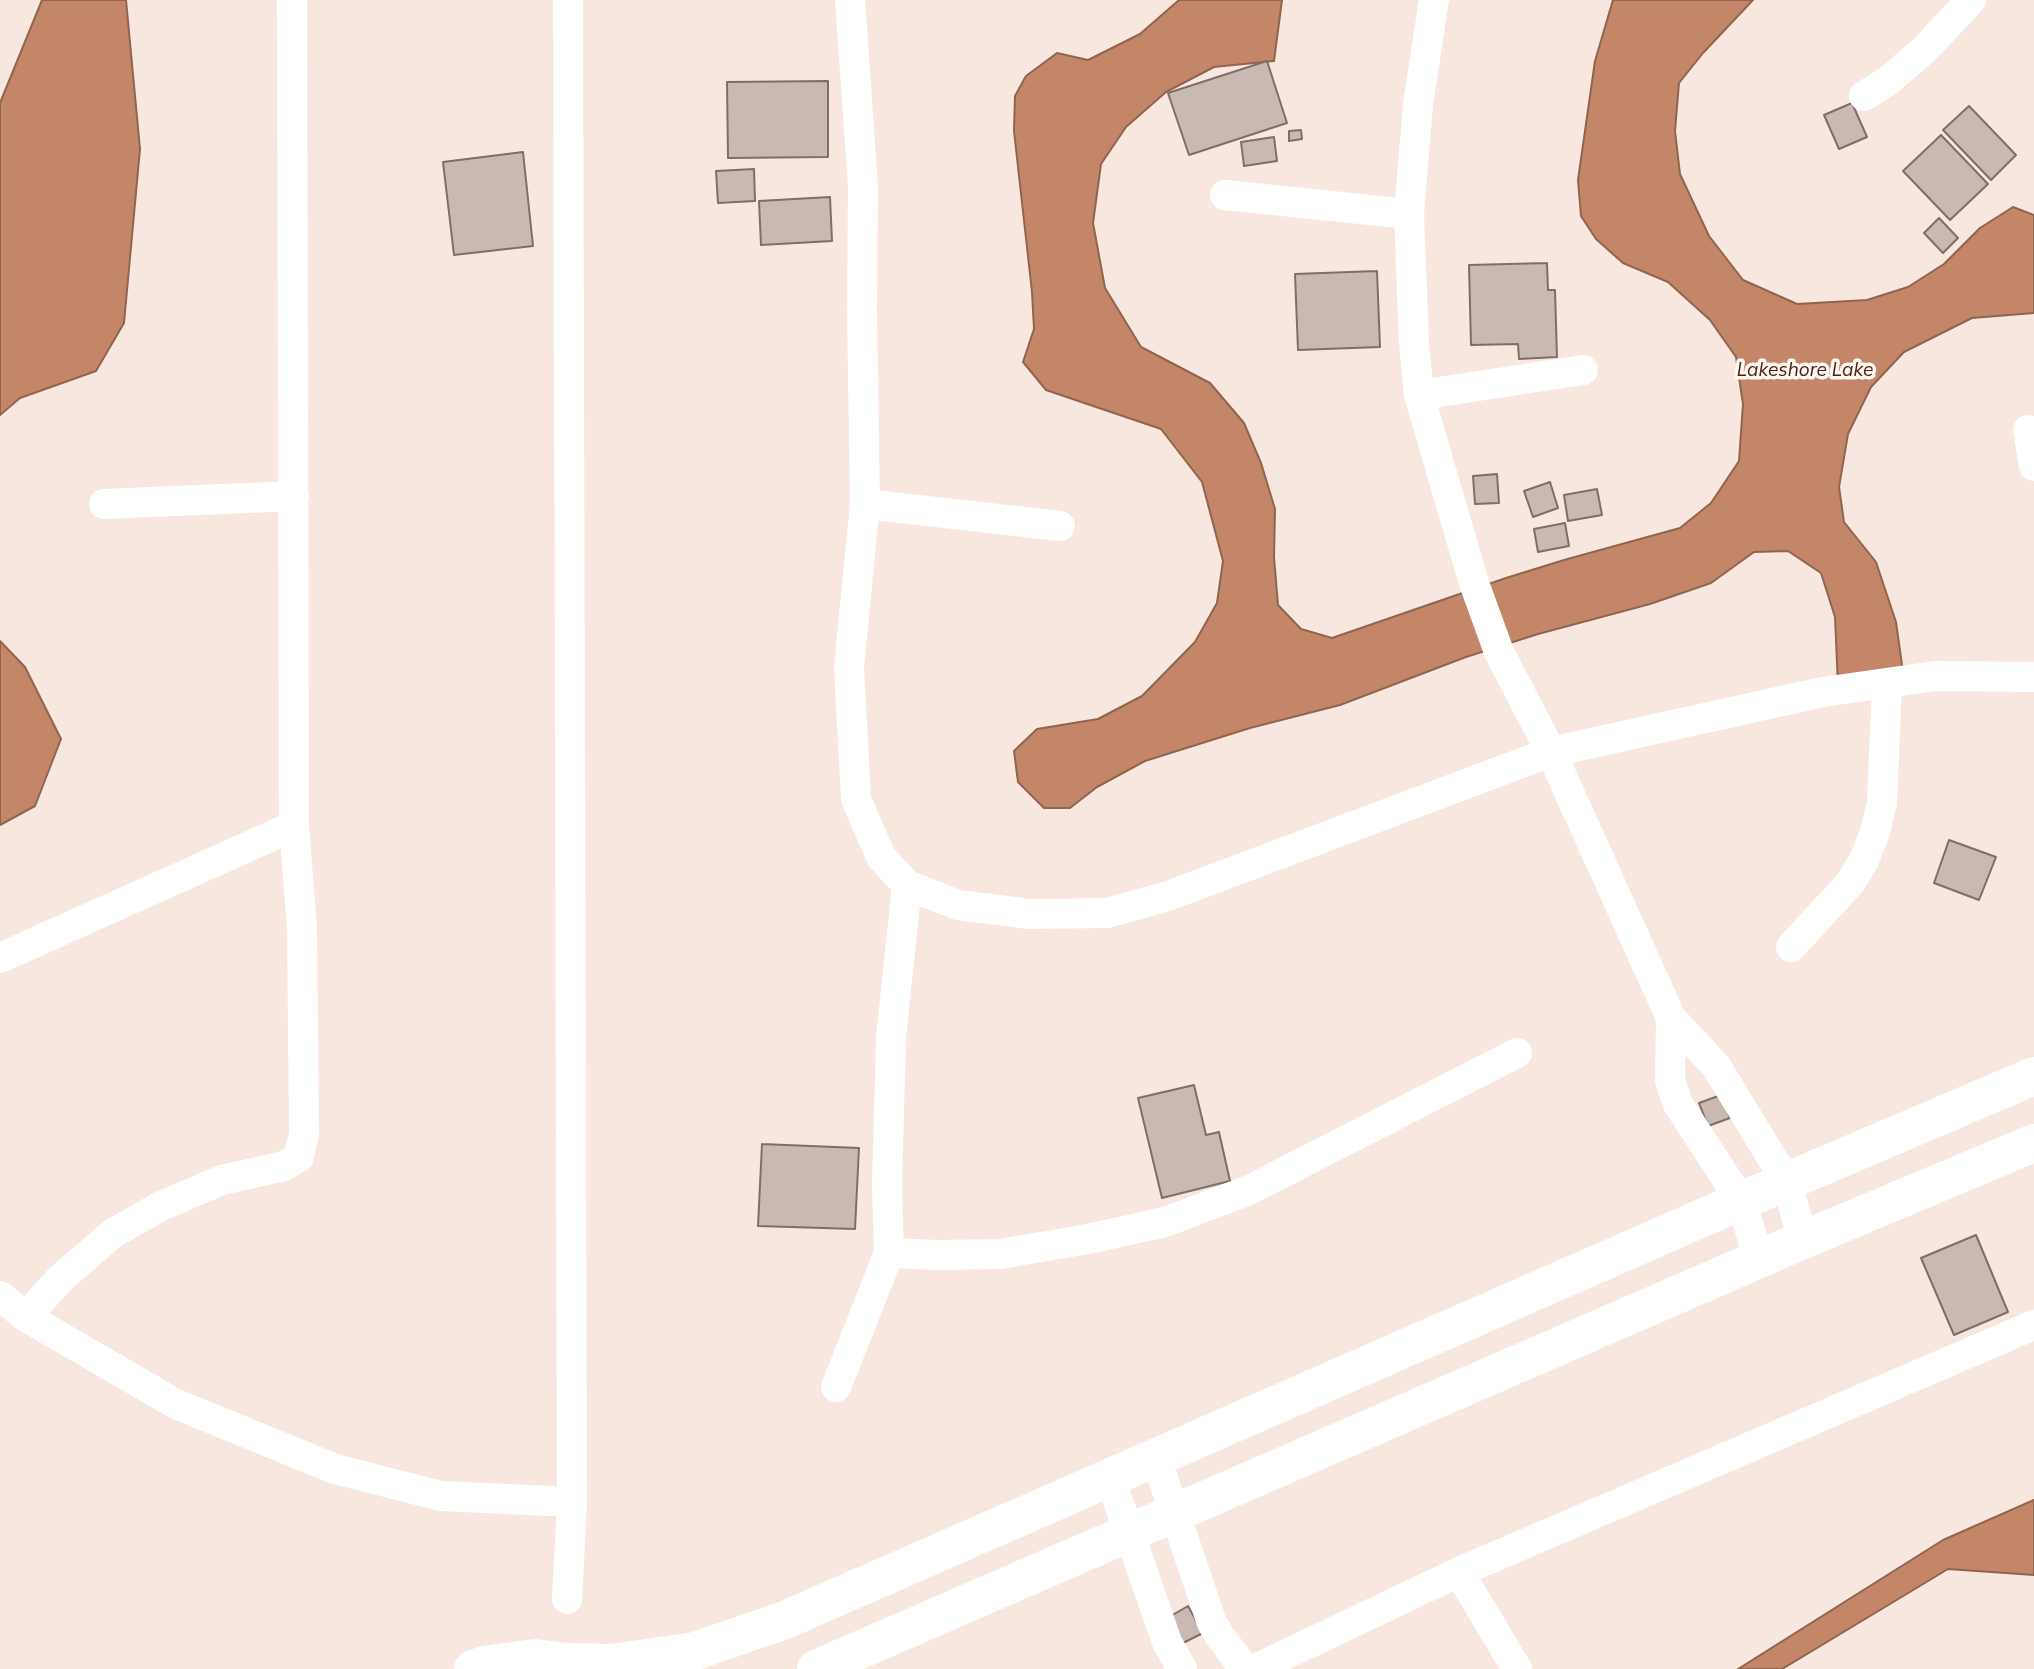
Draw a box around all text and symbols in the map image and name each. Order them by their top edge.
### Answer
water label: Lakeshore Lake [1737,359,1873,381]

